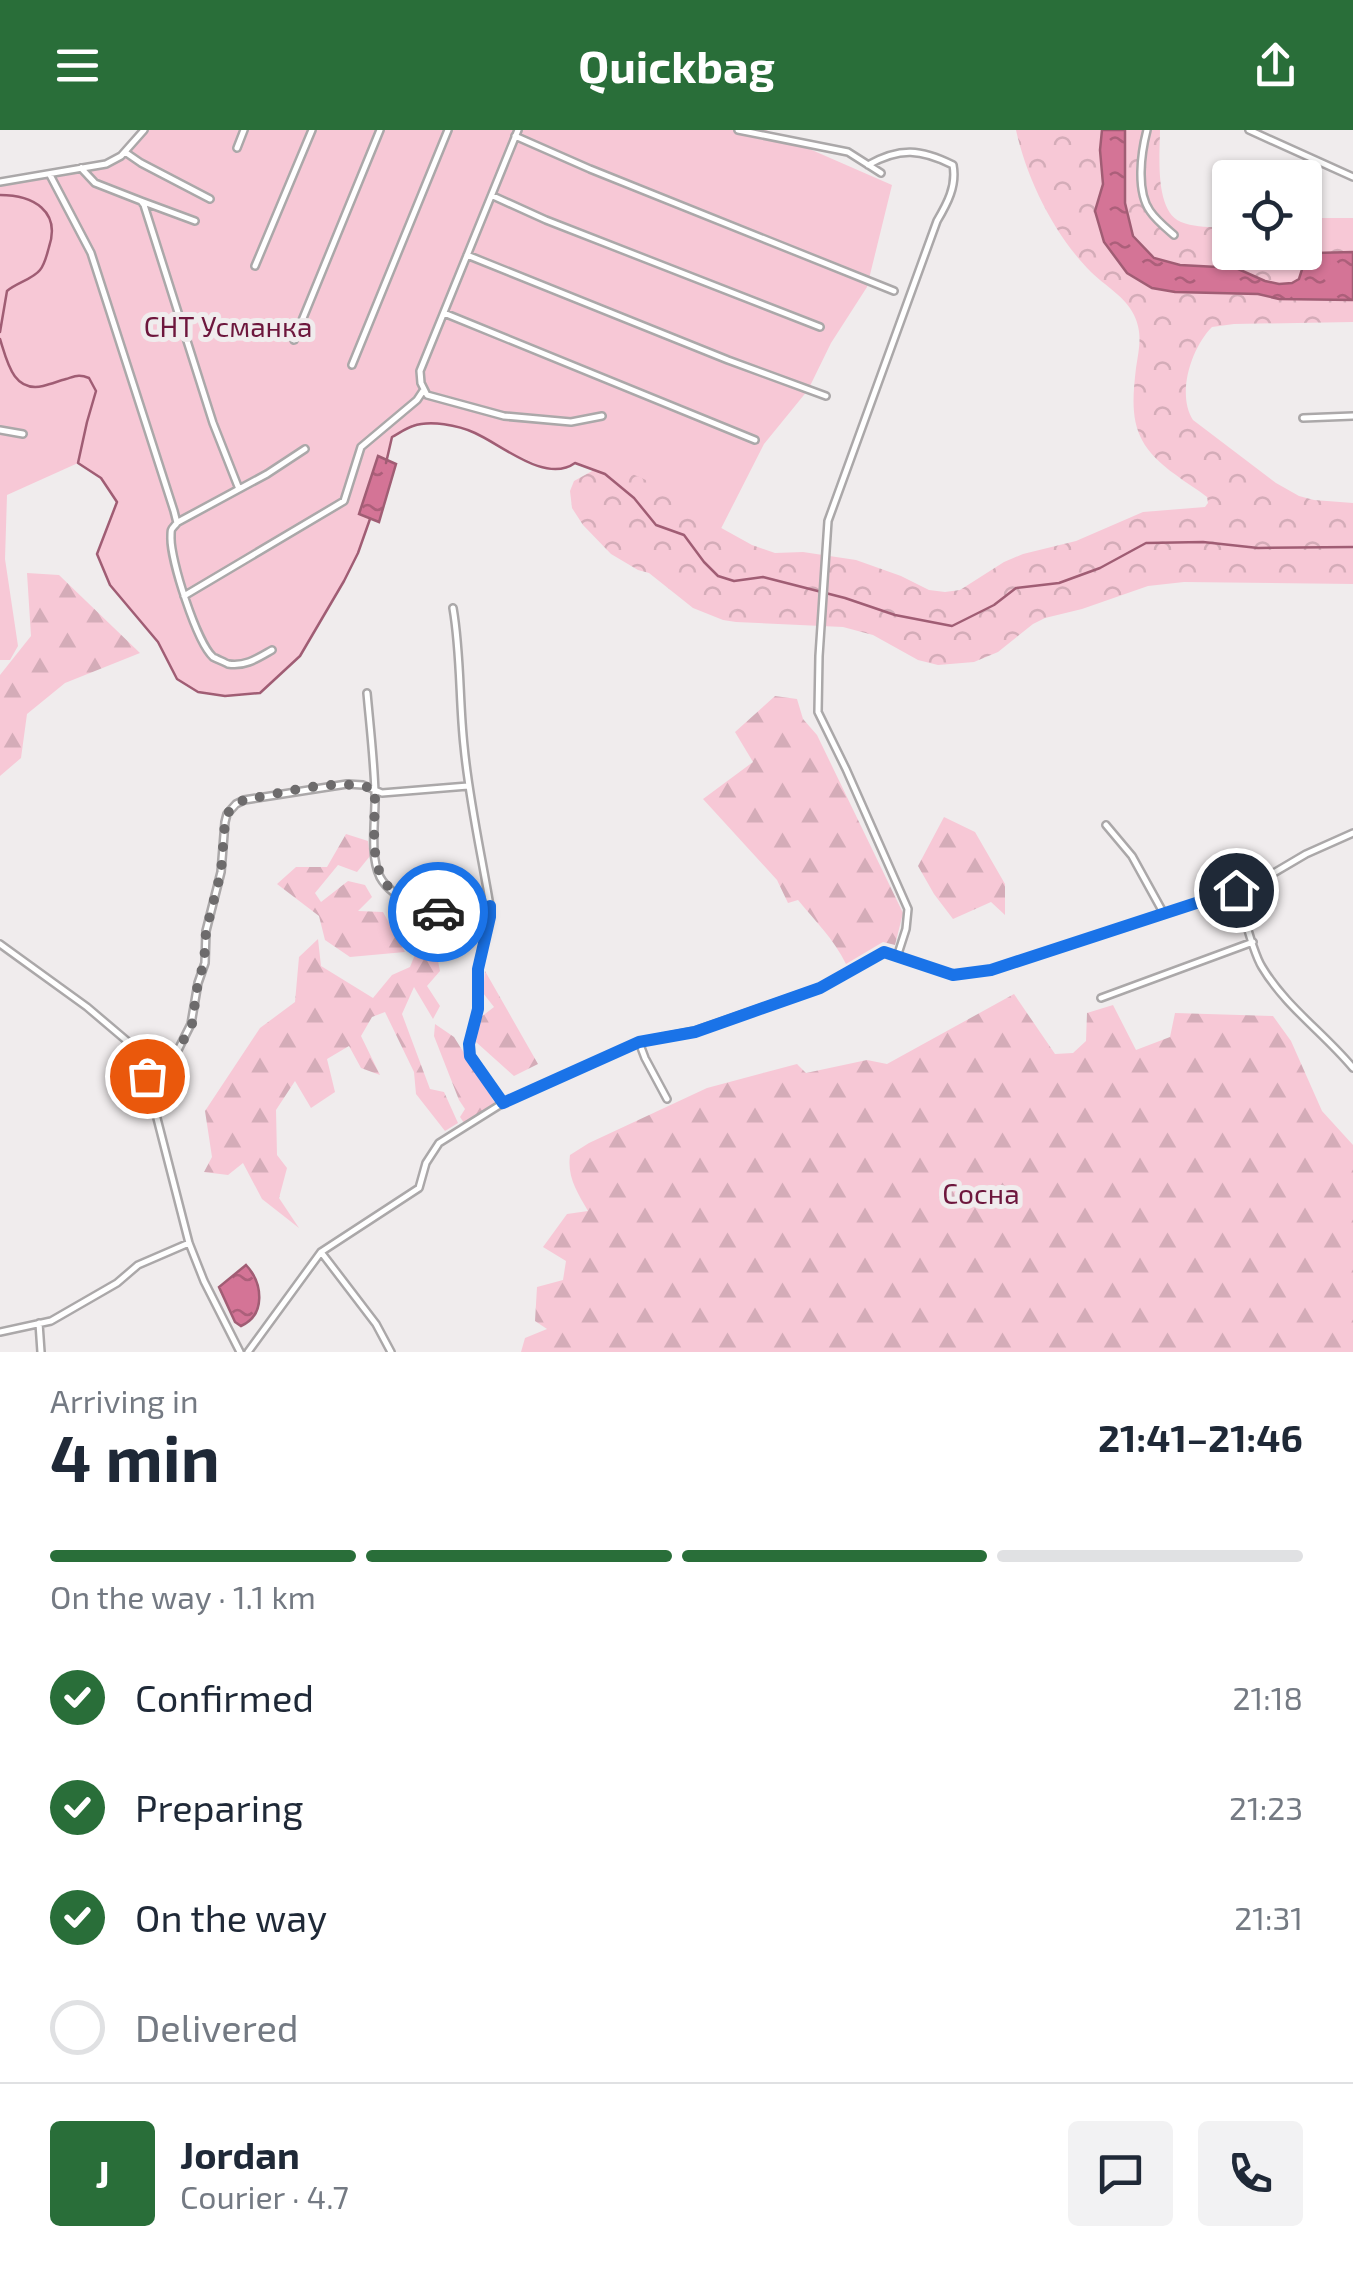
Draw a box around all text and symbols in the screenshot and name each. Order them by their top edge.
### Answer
icon: menu [50,38,105,93]
text: Quickbag [578,38,775,92]
icon: share [1248,38,1303,93]
map controls [1212,160,1322,270]
button: locate [1212,160,1322,270]
park label: СНТ Усманка [144,309,312,343]
pin [1194,848,1279,933]
courier [388,862,488,962]
icon: home [1209,863,1264,918]
icon: car [411,885,466,940]
pin [105,1034,190,1119]
icon: bag [120,1049,175,1104]
park label: Сосна [942,1176,1020,1210]
text: Arriving in [50,1381,199,1419]
text: 21:41–21:46 [1098,1414,1303,1460]
text: 4 min [50,1417,220,1495]
text: On the way · 1.1 km [50,1577,316,1615]
icon: check [50,1670,105,1725]
text: Confirmed [135,1674,314,1720]
text: 21:18 [1233,1678,1303,1716]
icon: check [50,1780,105,1835]
text: Preparing [135,1784,303,1830]
text: 21:23 [1229,1788,1303,1826]
icon: check [50,1890,105,1945]
text: On the way [135,1894,327,1940]
text: 21:31 [1234,1898,1303,1936]
text: Delivered [135,2004,299,2050]
button: chat [1068,2121,1173,2226]
button: phone [1198,2121,1303,2226]
text: Jordan [180,2131,300,2177]
text: J [95,2150,110,2196]
text: Courier · 4.7 [180,2177,349,2215]

